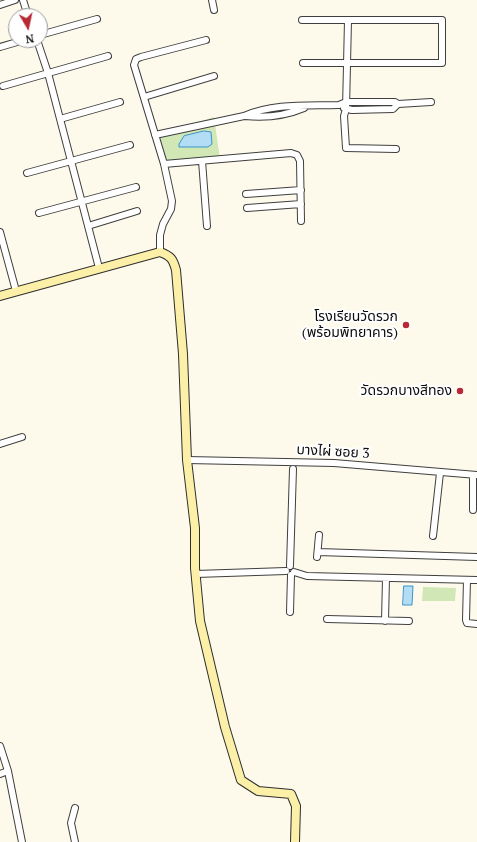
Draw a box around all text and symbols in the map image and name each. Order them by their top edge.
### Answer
north arrow [8,8,48,48]
text: N [25,31,35,46]
place label: โรงเรียนวัดรวก (พร้อมพิทยาคาร) [302,309,398,342]
marker: โรงเรียนวัดรวก (พร้อมพิทยาคาร) [401,320,411,330]
place label: วัดรวกบางสีทอง [361,383,452,399]
marker: วัดรวกบางสีทอง [455,386,465,396]
street label: บางไผ่ ซอย 3 [296,442,370,462]

